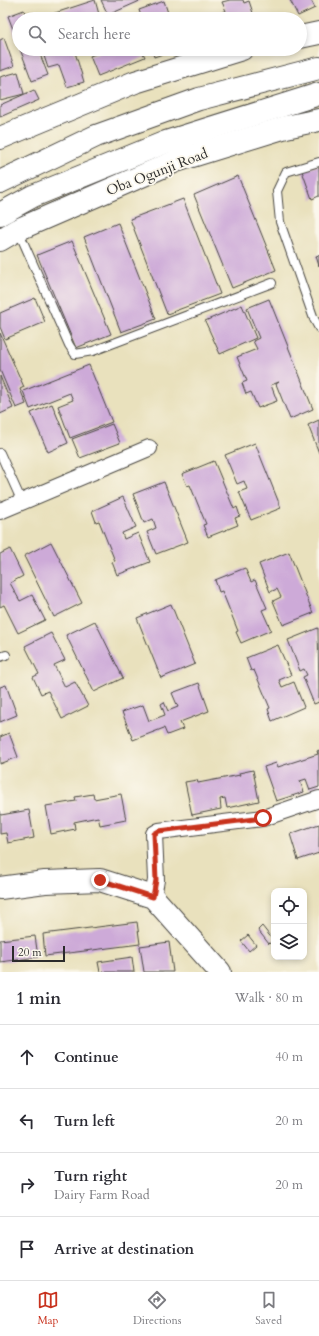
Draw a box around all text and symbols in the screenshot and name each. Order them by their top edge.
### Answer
search box [12,12,307,56]
icon: search [26,23,48,45]
text: Search here [58,24,131,44]
street label: Oba Ogunji Road [103,144,211,200]
route start [254,809,272,827]
route end [91,871,109,889]
map controls [271,888,307,960]
button: locate [271,888,307,924]
button: layers [271,924,307,960]
scale bar [12,944,65,963]
text: 20 m [18,945,42,960]
text: 1 min [16,987,61,1010]
text: Walk · 80 m [235,989,303,1007]
icon: ahead [16,1046,38,1068]
text: Continue [54,1047,119,1067]
text: 40 m [275,1048,303,1066]
icon: left [16,1110,38,1132]
text: Turn left [54,1111,115,1131]
text: 20 m [275,1112,303,1130]
text: Turn right [54,1166,127,1186]
icon: right [16,1174,38,1196]
text: 20 m [275,1176,303,1194]
text: Dairy Farm Road [54,1186,150,1204]
icon: arrive [16,1238,38,1260]
text: Arrive at destination [54,1239,194,1259]
tab: Map [37,1289,59,1328]
tab: Directions [133,1289,181,1328]
tab: Saved [255,1289,282,1328]

